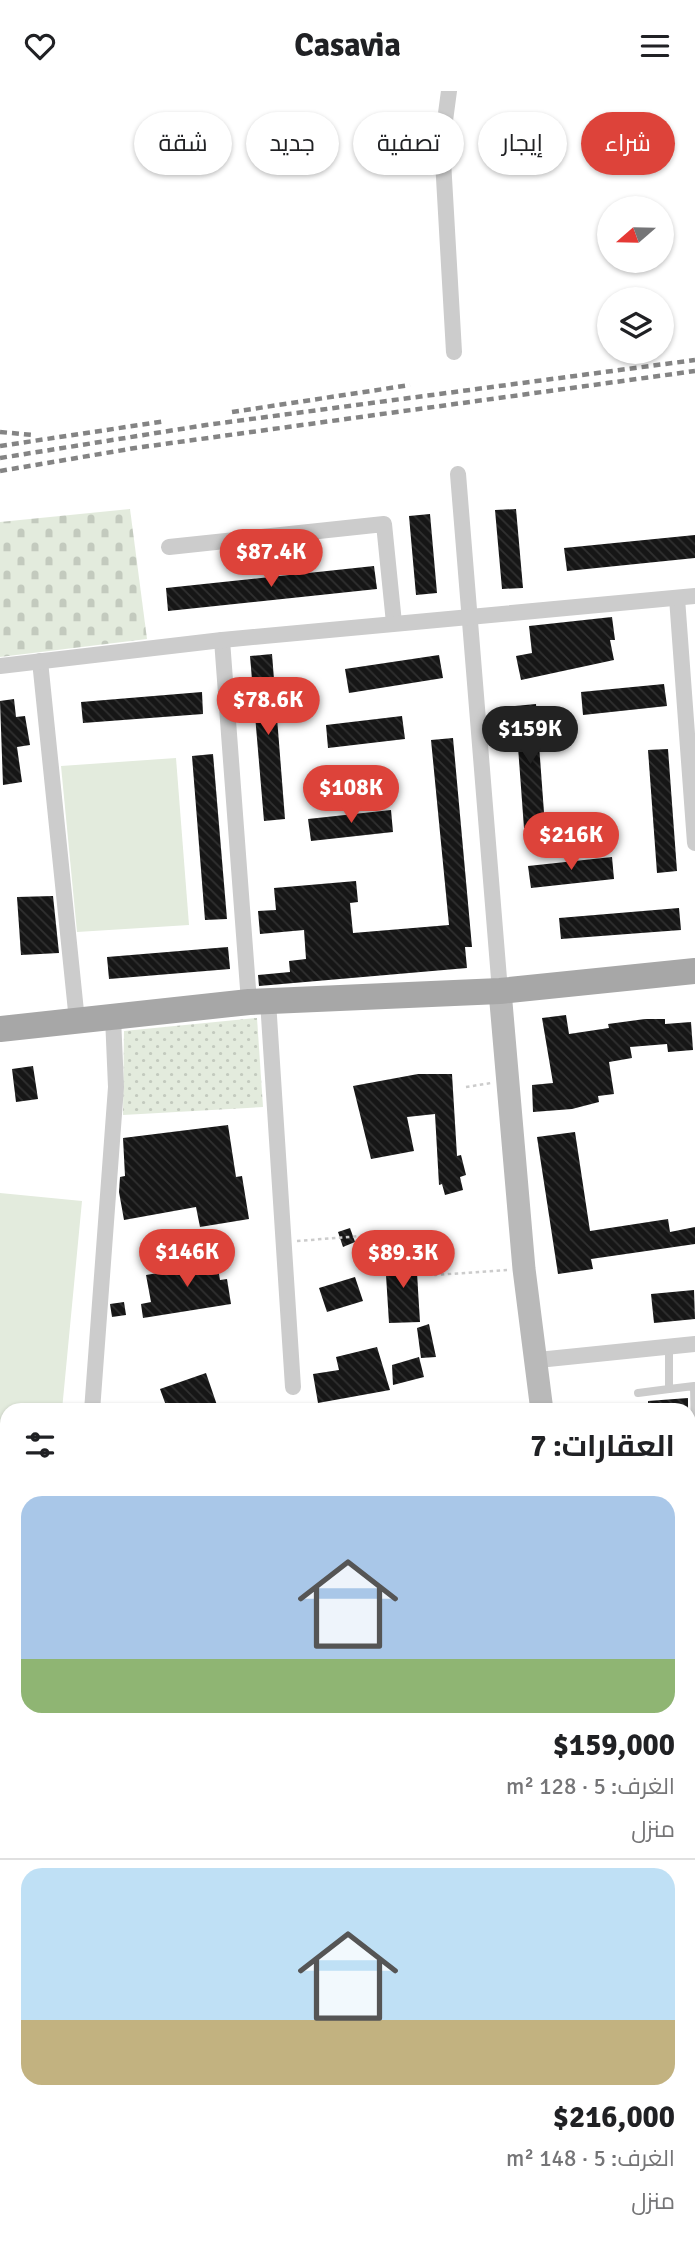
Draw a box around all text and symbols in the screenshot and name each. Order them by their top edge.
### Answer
text: Casavia [294,26,401,65]
icon: heart [21,27,59,65]
icon: menu [636,27,674,65]
chip: شقة [134,112,232,175]
chip: جديد [246,112,339,175]
chip: تصفية [353,112,464,175]
chip: إيجار [478,112,567,175]
chip: شراء [581,112,675,175]
north arrow [597,196,674,273]
map controls [597,196,674,364]
button: layers [597,287,674,364]
pin: $87.4K [214,529,328,589]
text: $87.4K [236,537,306,566]
pin: $78.6K [211,677,325,737]
text: $78.6K [233,685,303,714]
pin: $159K [481,707,579,766]
text: $159K [498,714,562,743]
pin: $108K [302,765,400,825]
text: $108K [319,773,383,802]
pin: $216K [522,813,620,872]
text: $216K [539,820,603,849]
pin: $146K [138,1229,236,1289]
pin: $89.3K [346,1231,460,1290]
text: $146K [155,1237,219,1266]
text: $89.3K [368,1238,438,1267]
icon: filters [21,1426,59,1464]
text: العقارات: 7 [530,1428,675,1465]
icon: home [285,1541,411,1667]
text: $159,000 [553,1727,675,1764]
text: الغرف: 5 · 128 m² [506,1772,675,1801]
text: منزل [631,1815,675,1844]
icon: home [285,1913,411,2039]
text: $216,000 [553,2099,675,2136]
text: الغرف: 5 · 148 m² [506,2144,675,2173]
text: منزل [631,2187,675,2216]

